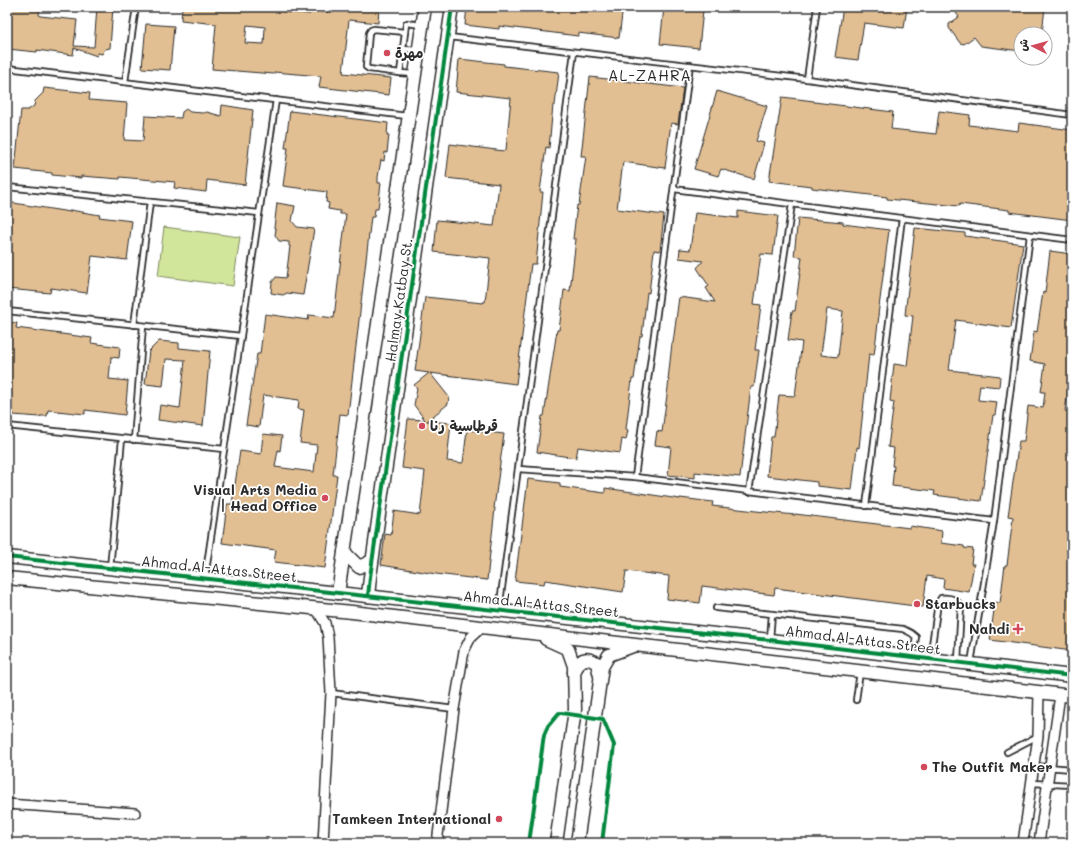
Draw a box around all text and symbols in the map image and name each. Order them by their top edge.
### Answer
north arrow [1013,26,1053,66]
text: ش [1014,38,1031,52]
place label: مهرة [395,43,423,62]
marker: مهرة [382,48,392,58]
district label: AL-ZAHRA [608,65,692,85]
street label: Halmay Katbay St. [380,237,417,363]
place label: قرطاسية رنا [430,416,498,435]
marker: قرطاسية رنا [417,421,427,431]
place label: Visual Arts Media | Head Office [193,480,317,515]
marker: Visual Arts Media | Head Office [320,493,330,503]
street label: Ahmad Al-Attas Street [140,551,298,586]
street label: Ahmad Al-Attas Street [462,586,620,621]
place label: Starbucks [925,594,996,613]
marker: Starbucks [912,599,922,609]
place label: Nahdi [969,619,1010,638]
street label: Ahmad Al-Attas Street [784,621,942,658]
marker: Nahdi [1013,624,1023,634]
place label: The Outfit Maker [932,757,1052,776]
marker: The Outfit Maker [919,762,929,772]
place label: Tamkeen International [332,809,491,828]
marker: Tamkeen International [494,814,504,824]

